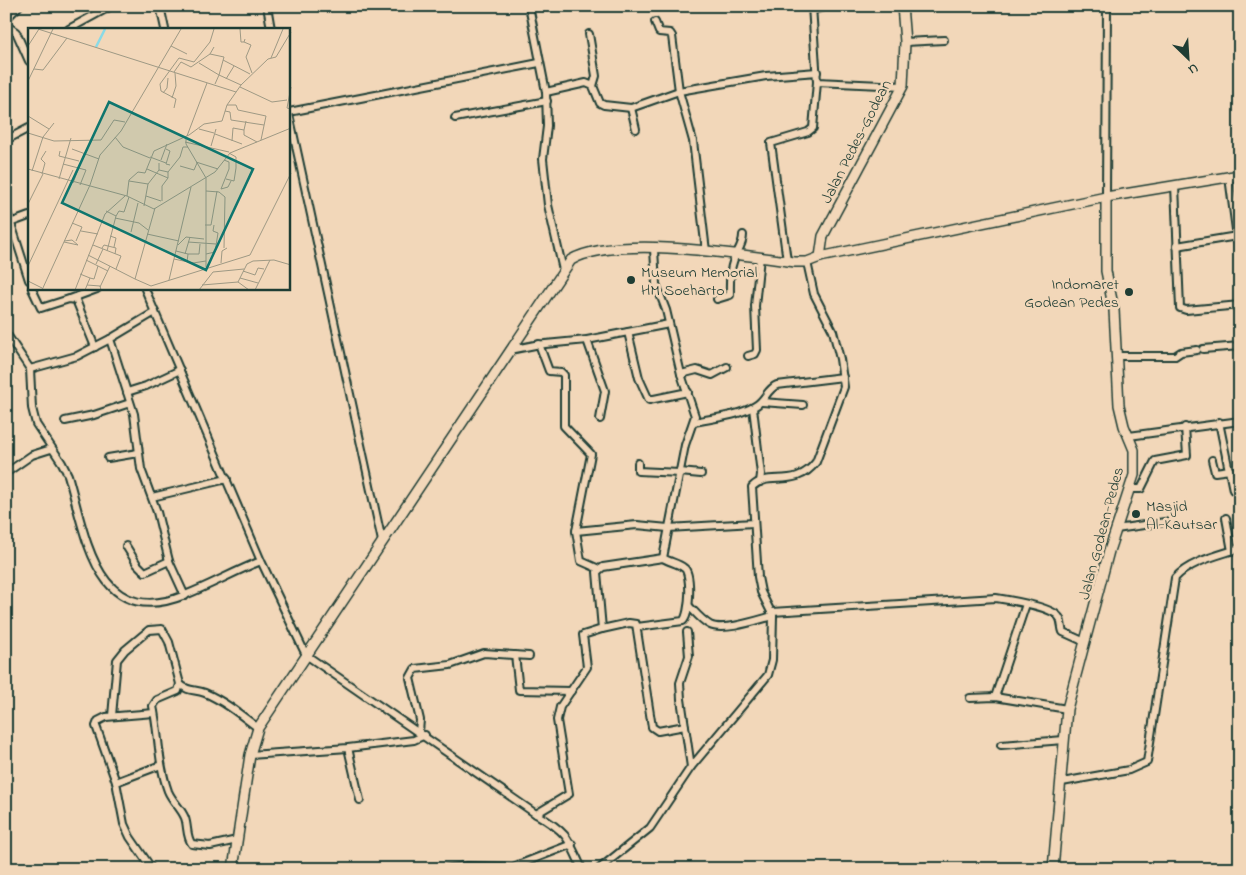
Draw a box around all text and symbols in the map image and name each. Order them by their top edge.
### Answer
inset map [28,28,290,290]
north arrow [1164,32,1214,82]
text: U [1184,57,1201,80]
street label: Jalan Pedes-Godean [815,76,899,208]
place label: Museum Memorial HM Soeharto [641,261,758,303]
place label: Indomaret Godean Pedes [1024,273,1120,315]
marker: Museum Memorial HM Soeharto [625,274,637,286]
marker: Indomaret Godean Pedes [1123,286,1135,298]
street label: Jalan Godean-Pedes [1073,464,1131,603]
place label: Masjid Al-Kautsar [1146,495,1217,537]
marker: Masjid Al-Kautsar [1130,508,1142,520]

